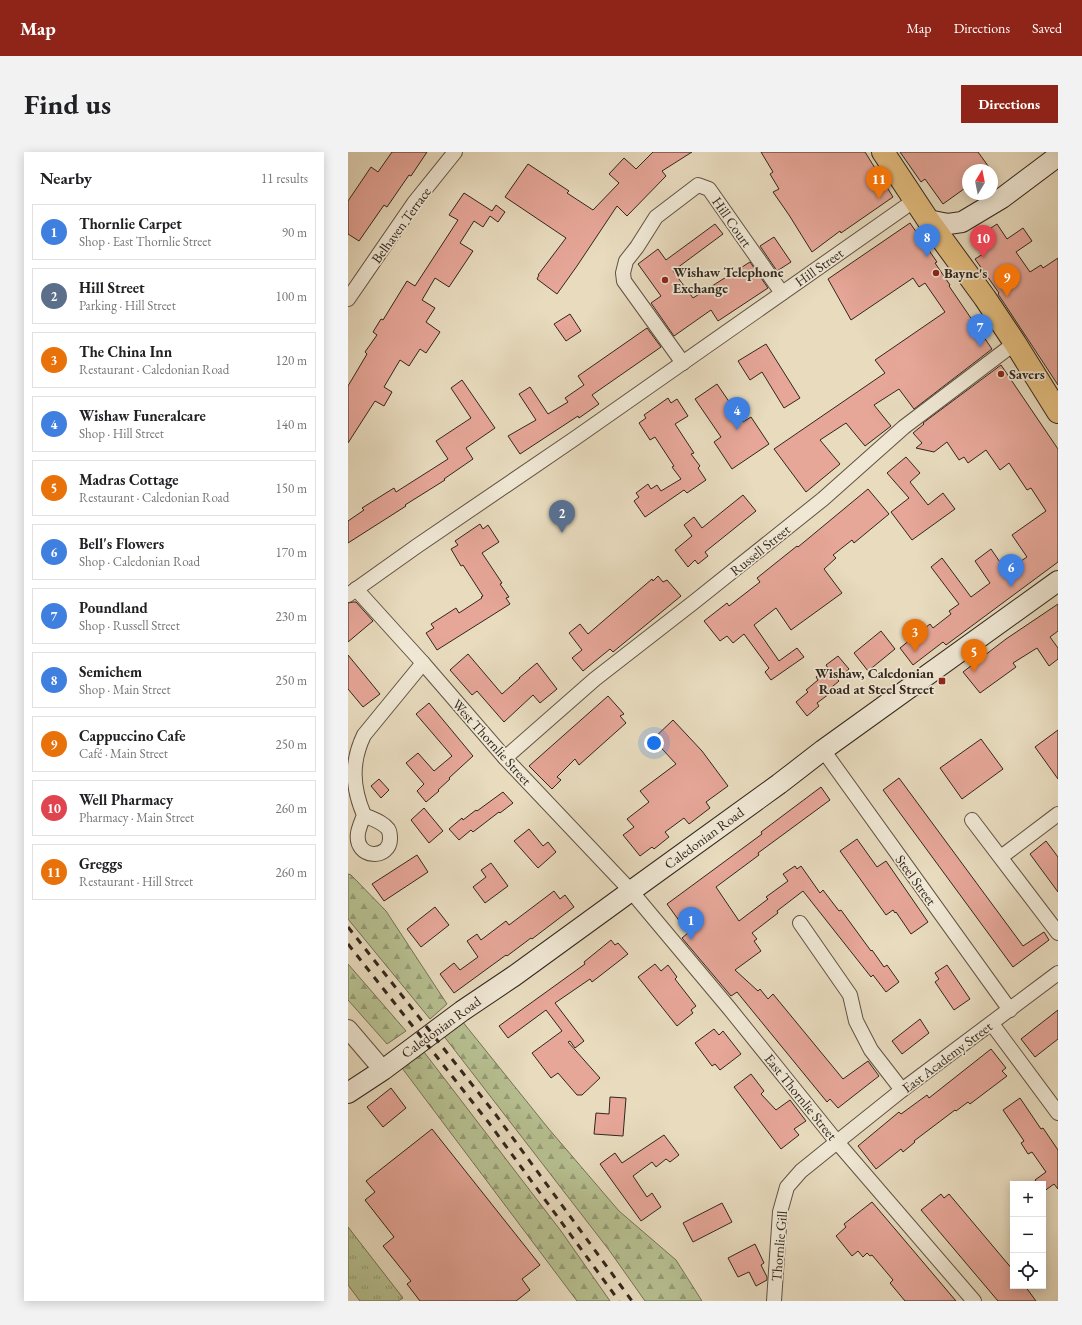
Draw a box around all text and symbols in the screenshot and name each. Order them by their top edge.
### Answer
text: Map [20,16,56,41]
text: Map [906,19,932,37]
text: Directions [954,19,1010,37]
text: Saved [1032,19,1062,37]
button: Directions [961,85,1058,123]
text: Find us [24,86,111,122]
north arrow [962,164,998,200]
pin: 11 [866,166,892,199]
text: Nearby [40,167,92,189]
text: 11 results [261,170,308,187]
street label: Belhaven Terrace [367,183,435,267]
street label: Hill Court [708,193,756,251]
text: Thornlie Carpet [79,214,182,233]
text: 1 [51,224,57,241]
text: 90 m [282,224,307,241]
pin: 8 [914,224,940,257]
pin: 10 [970,225,996,258]
text: Shop · East Thornlie Street [79,233,211,250]
street label: Hill Street [791,243,847,290]
place label: Wishaw Telephone Exchange [673,263,784,297]
place label: Bayne's [944,264,987,282]
pin: 9 [994,264,1020,297]
marker: Bayne's [931,268,941,278]
marker: Wishaw Telephone Exchange [660,275,670,285]
text: Hill Street [79,278,145,297]
text: 2 [51,288,57,305]
text: 100 m [276,288,307,305]
text: Parking · Hill Street [79,297,176,314]
pin: 7 [967,314,993,347]
text: The China Inn [79,342,172,361]
text: 3 [51,352,57,369]
text: 120 m [276,352,307,369]
text: Restaurant · Caledonian Road [79,361,229,378]
place label: Savers [1009,365,1045,383]
marker: Savers [996,369,1006,379]
pin: 4 [724,397,750,430]
text: Wishaw Funeralcare [79,406,206,425]
text: 4 [51,416,57,433]
text: 140 m [276,416,307,433]
text: Shop · Hill Street [79,425,164,442]
text: Madras Cottage [79,470,179,489]
text: 5 [51,480,57,497]
text: 150 m [276,480,307,497]
text: Restaurant · Caledonian Road [79,489,229,506]
pin: 2 [549,500,575,533]
street label: Russell Street [726,520,794,580]
text: Bell's Flowers [79,534,164,553]
text: 6 [51,544,57,561]
text: 170 m [276,544,307,561]
text: Shop · Caledonian Road [79,553,200,570]
pin: 6 [998,554,1024,587]
text: Poundland [79,598,148,617]
text: 7 [51,608,57,625]
text: 230 m [276,608,307,625]
text: Shop · Russell Street [79,617,180,634]
pin: 3 [902,619,928,652]
pin: 5 [961,639,987,672]
text: Semichem [79,662,142,681]
place label: Wishaw, Caledonian Road at Steel Street [815,664,935,698]
text: 8 [51,672,57,689]
text: 250 m [276,672,307,689]
marker: Wishaw, Caledonian Road at Steel Street [937,676,947,686]
text: Shop · Main Street [79,681,171,698]
street label: West Thornlie Street [449,695,536,789]
text: Cappuccino Cafe [79,726,185,745]
your location [644,733,664,753]
text: 9 [51,736,57,753]
text: 250 m [276,736,307,753]
text: Café · Main Street [79,745,168,762]
text: Well Pharmacy [79,790,173,809]
text: 10 [47,800,61,817]
text: 260 m [276,800,307,817]
street label: Caledonian Road [661,803,748,873]
text: Pharmacy · Main Street [79,809,194,826]
street label: Steel Street [891,851,941,909]
text: Greggs [79,854,122,873]
text: 11 [47,864,61,881]
text: 260 m [276,864,307,881]
text: Restaurant · Hill Street [79,873,193,890]
pin: 1 [678,907,704,940]
street label: Caledonian Road [398,992,485,1062]
street label: East Academy Street [898,1017,996,1097]
street label: East Thornlie Street [761,1050,842,1144]
map controls [1010,1181,1046,1289]
button: + [1010,1181,1046,1217]
street label: Thornlie Gill [767,1209,791,1282]
button: − [1010,1217,1046,1253]
button: locate [1010,1253,1046,1289]

